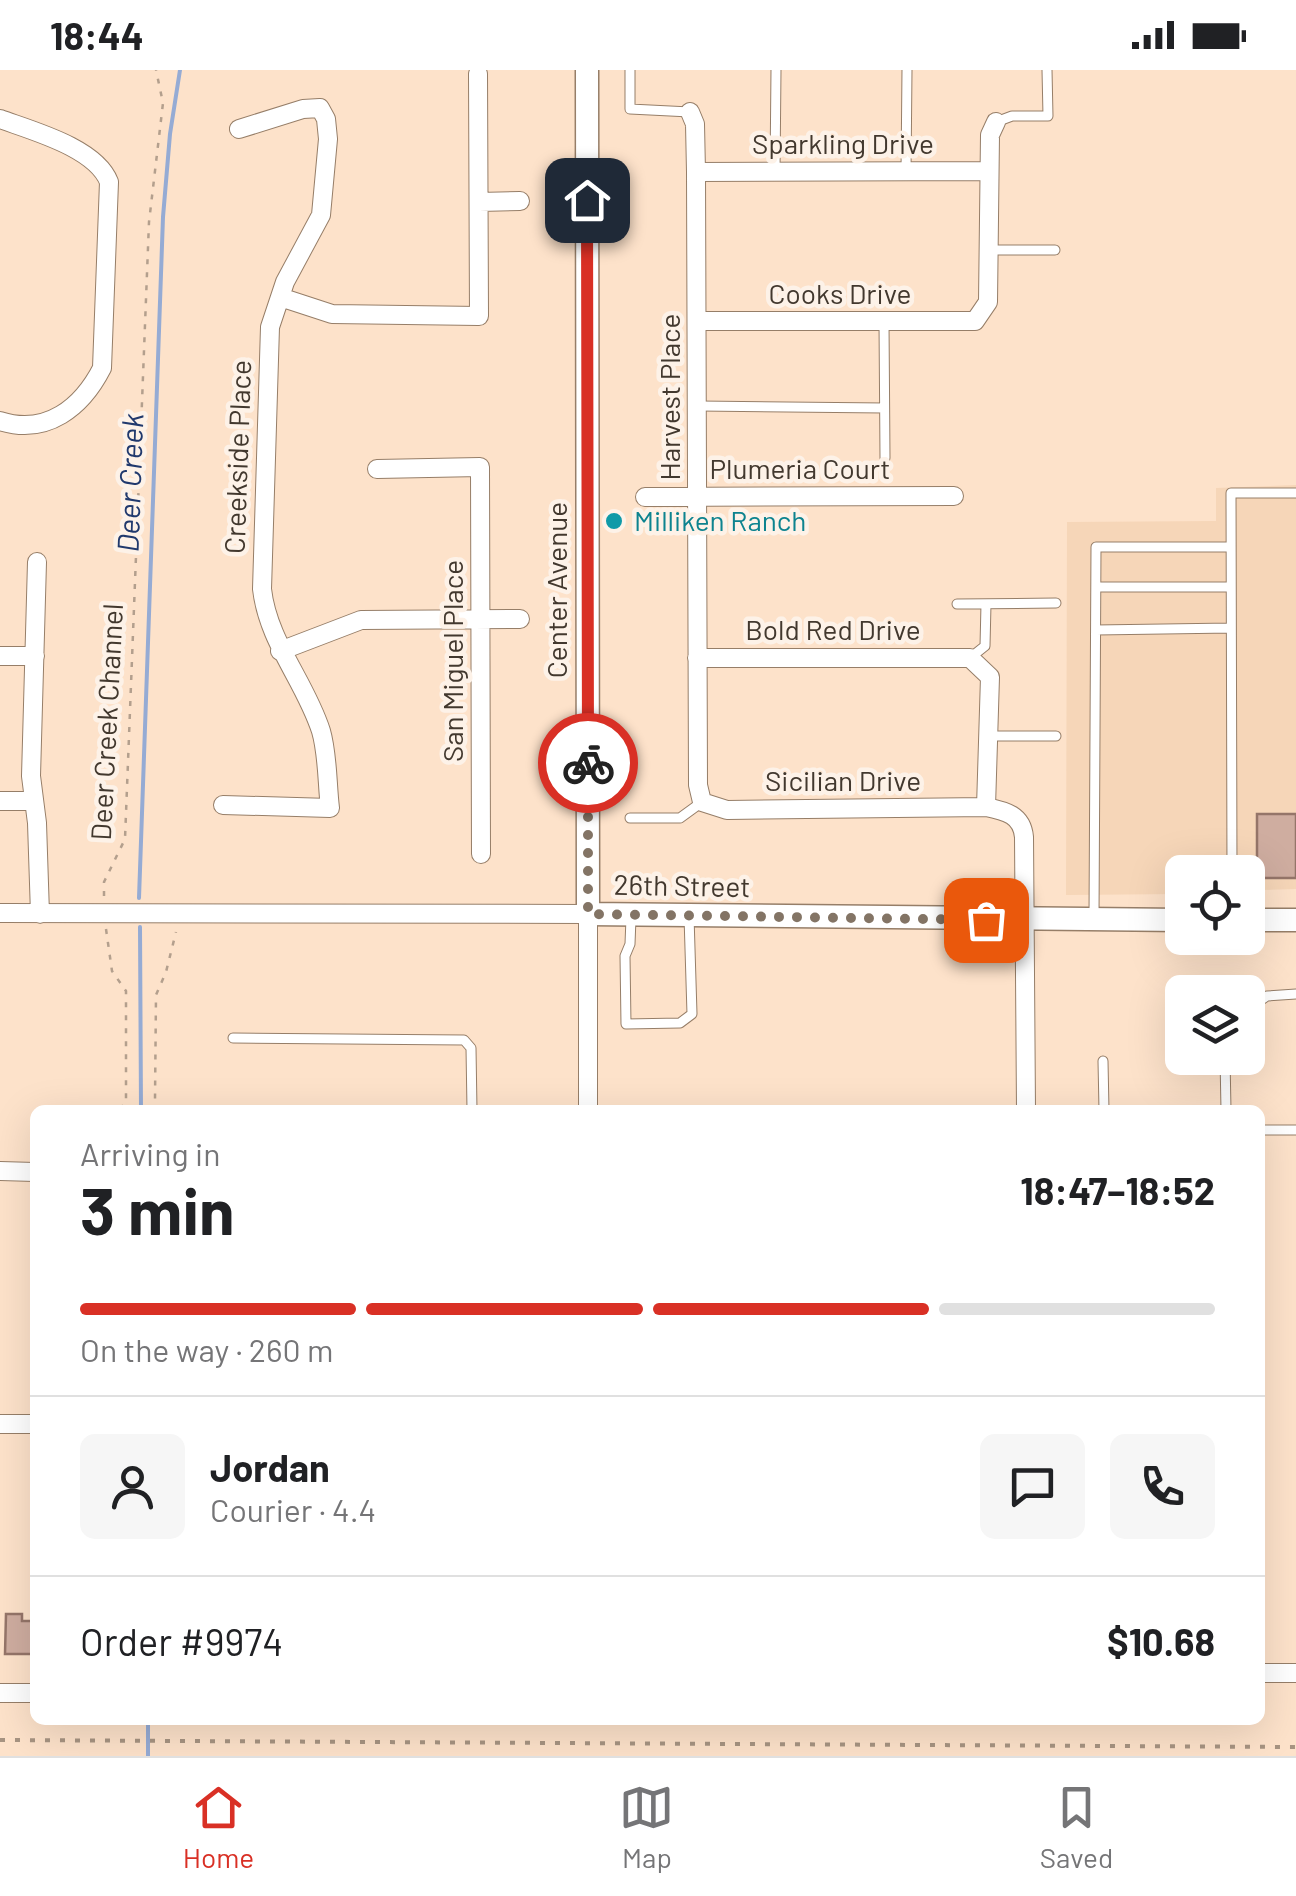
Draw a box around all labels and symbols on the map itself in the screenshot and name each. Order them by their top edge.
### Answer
street label: Sparkling Drive [752,126,934,160]
pin [545,158,630,243]
street label: Cooks Drive [769,276,911,310]
street label: Harvest Place [652,313,686,481]
street label: Creekside Place [217,359,257,554]
water label: Deer Creek [109,412,149,553]
street label: Plumeria Court [709,451,891,485]
street label: Center Avenue [539,502,573,678]
place label: Milliken Ranch [634,503,806,537]
marker: Milliken Ranch [603,510,625,532]
street label: San Miguel Place [435,560,469,762]
street label: Deer Creek Channel [83,603,129,841]
street label: Bold Red Drive [745,612,921,646]
courier [538,713,638,813]
street label: Sicilian Drive [765,763,921,797]
street label: 26th Street [613,867,751,903]
pin [944,878,1029,963]

